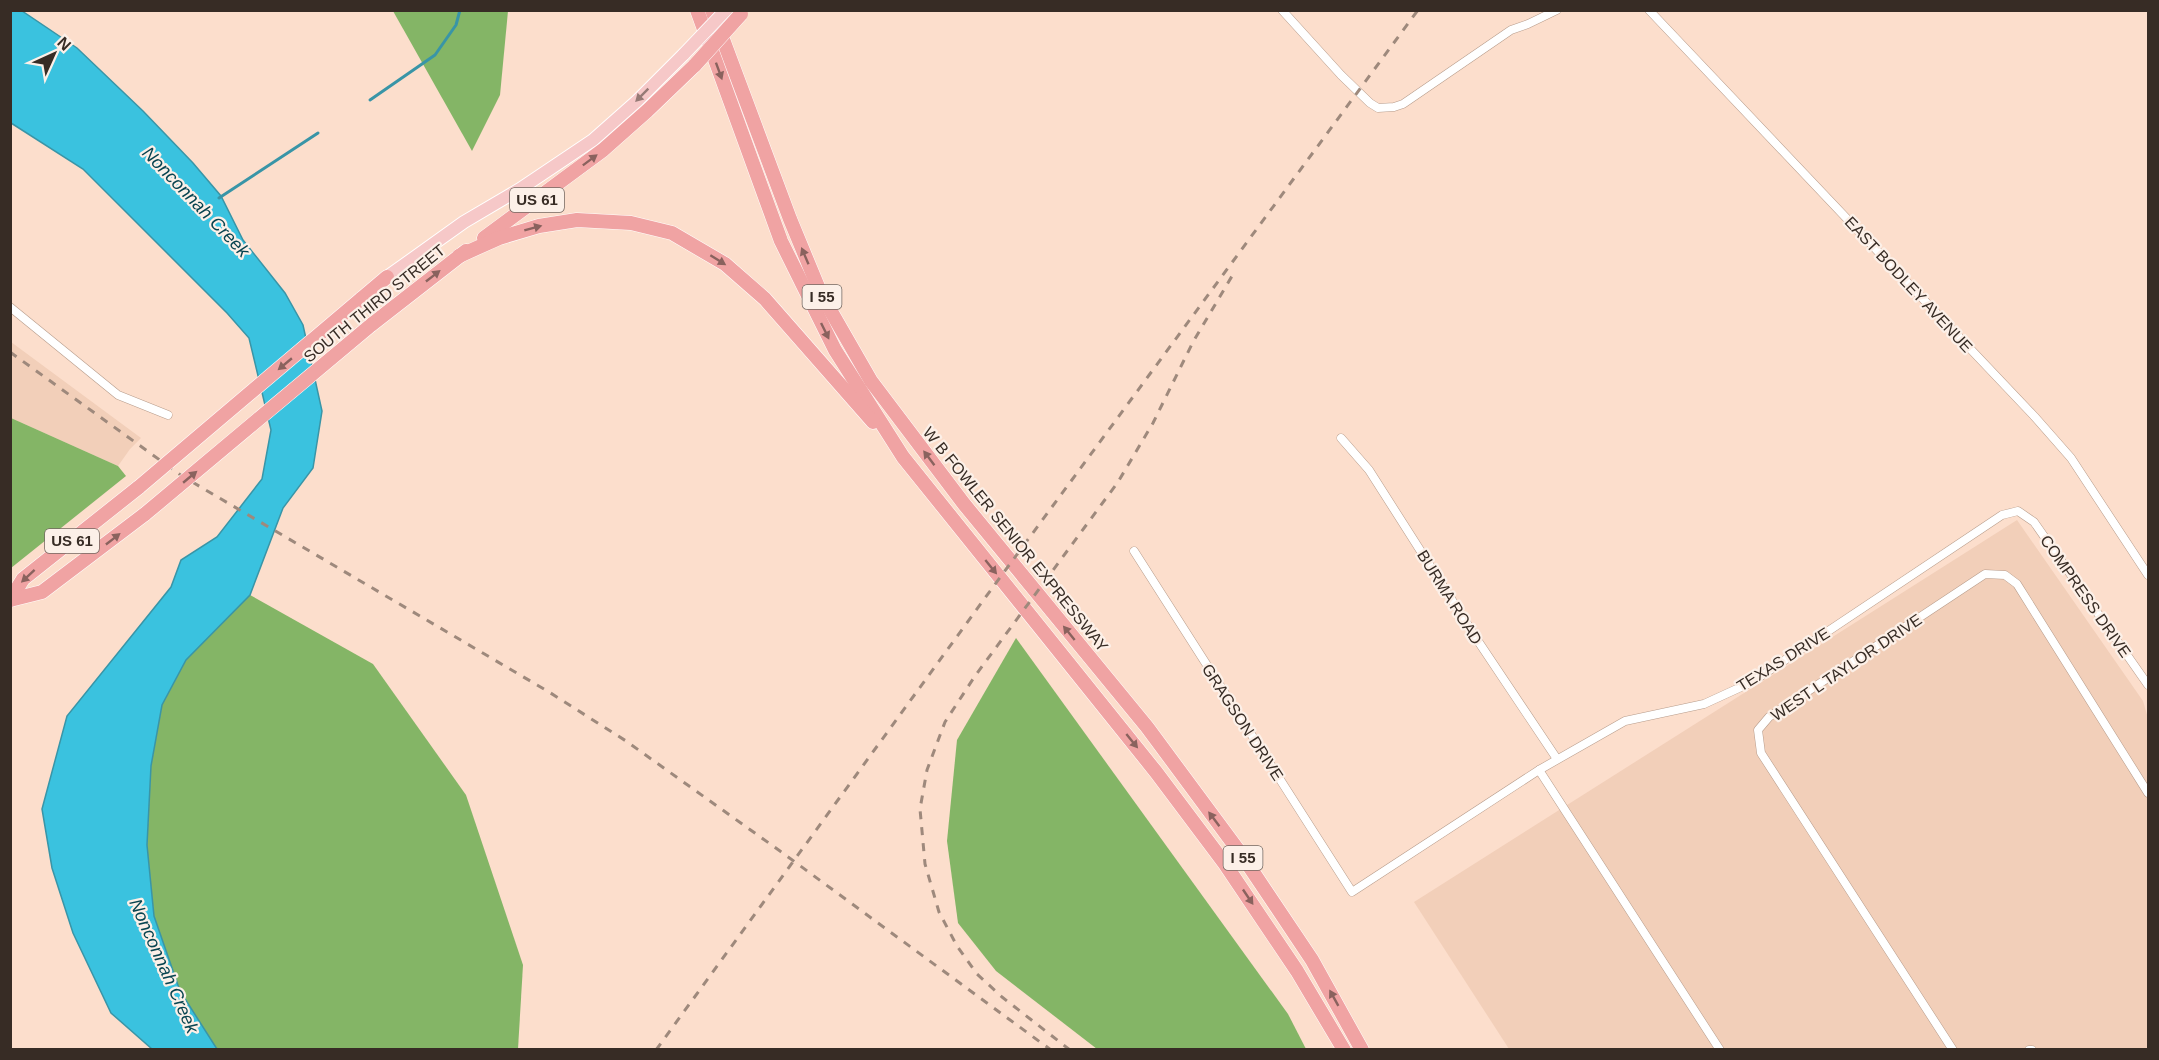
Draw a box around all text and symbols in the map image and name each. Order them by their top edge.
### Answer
north arrow [24,24,84,84]
text: N [54,34,74,54]
one-way arrow [714,62,724,80]
one-way arrow [635,88,650,102]
water label: Nonconnah Creek [138,143,254,262]
one-way arrow [582,154,598,167]
road number: US 61 [510,188,564,212]
street label: EAST BODLEY AVENUE [1841,213,1976,356]
one-way arrow [524,223,542,232]
street label: SOUTH THIRD STREET [300,241,448,366]
one-way arrow [800,247,810,265]
one-way arrow [710,255,726,266]
one-way arrow [425,269,441,282]
road number: I 55 [802,285,842,309]
one-way arrow [821,323,830,340]
one-way arrow [278,357,293,370]
street label: W B FOWLER SENIOR EXPRESSWAY [920,424,1112,655]
one-way arrow [923,450,935,465]
one-way arrow [182,470,198,483]
road number: US 61 [45,529,99,553]
street label: COMPRESS DRIVE [2037,532,2134,661]
one-way arrow [106,534,121,546]
street label: BURMA ROAD [1414,547,1485,647]
one-way arrow [985,559,998,575]
one-way arrow [20,569,35,583]
street label: WEST L TAYLOR DRIVE [1768,611,1925,724]
street label: TEXAS DRIVE [1734,624,1833,695]
one-way arrow [1063,626,1076,641]
street label: GRAGSON DRIVE [1199,661,1287,784]
one-way arrow [1125,733,1138,749]
one-way arrow [1209,811,1221,826]
road number: I 55 [1224,846,1262,870]
one-way arrow [1242,889,1253,905]
water label: Nonconnah Creek [125,896,203,1037]
one-way arrow [1329,990,1339,1007]

